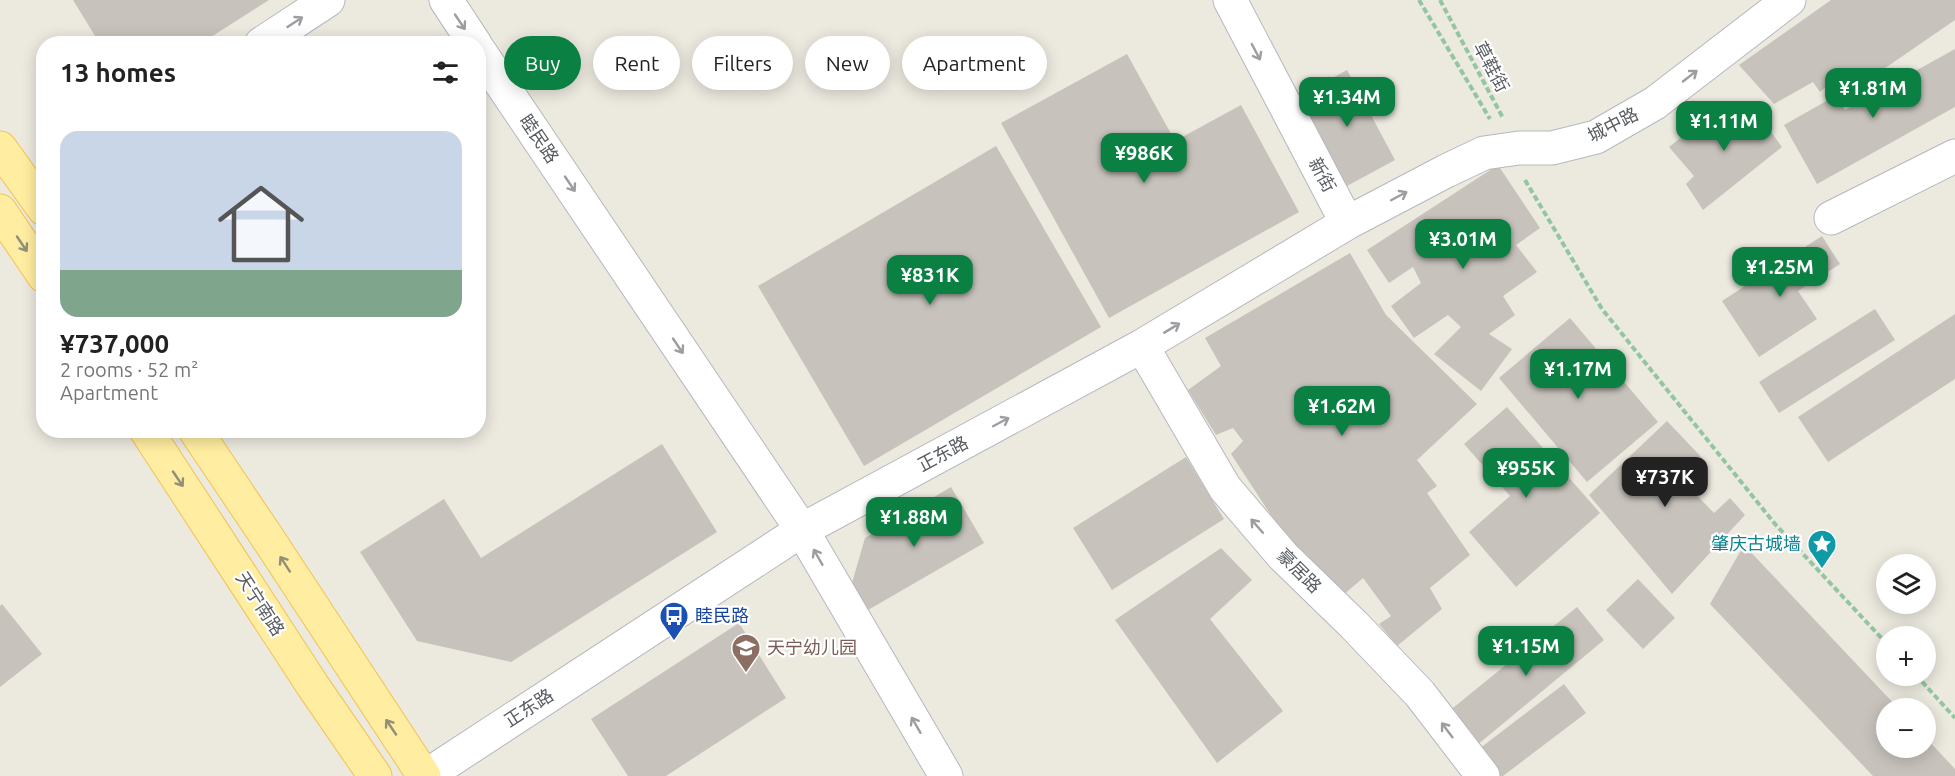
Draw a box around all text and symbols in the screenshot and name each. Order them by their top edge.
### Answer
one-way arrow [454,13,467,30]
one-way arrow [286,15,303,28]
chip: Buy [504,36,581,90]
chip: Rent [593,36,680,90]
chip: Filters [692,36,793,90]
chip: New [805,36,890,90]
chip: Apartment [902,36,1047,90]
street label: 草鞋街 [1470,38,1513,95]
one-way arrow [1250,43,1262,60]
icon: filters [429,56,462,89]
text: 13 homes [60,58,176,87]
pin: ¥1.81M [1824,68,1922,119]
one-way arrow [1682,70,1698,83]
text: ¥1.81M [1839,76,1907,99]
pin: ¥1.34M [1298,77,1396,128]
text: ¥1.34M [1313,85,1381,108]
pin: ¥1.11M [1675,101,1773,152]
street label: 城中路 [1584,103,1641,145]
text: ¥1.11M [1690,109,1758,132]
street label: 睦民路 [516,110,563,166]
pin: ¥986K [1102,133,1186,184]
text: ¥986K [1115,141,1173,164]
street label: 新街 [1306,154,1340,195]
icon: home [207,170,315,278]
one-way arrow [564,176,576,192]
one-way arrow [1390,190,1407,202]
pin: ¥3.01M [1414,219,1512,270]
text: ¥3.01M [1429,227,1497,250]
one-way arrow [16,235,28,251]
pin: ¥1.25M [1731,247,1829,298]
pin: ¥831K [888,255,972,306]
text: ¥1.25M [1746,255,1814,278]
text: ¥831K [901,263,959,286]
one-way arrow [1163,322,1180,334]
text: ¥737,000 [60,329,169,358]
one-way arrow [672,338,685,355]
pin: ¥1.17M [1529,349,1627,400]
text: ¥1.17M [1544,357,1612,380]
text: 2 rooms · 52 m² [60,358,198,381]
text: Apartment [60,381,158,404]
pin: ¥1.62M [1293,386,1391,437]
text: ¥1.62M [1308,394,1376,417]
one-way arrow [992,416,1009,428]
street label: 正东路 [914,432,971,475]
pin: ¥955K [1484,448,1568,499]
text: ¥955K [1497,456,1555,479]
pin: ¥737K [1623,457,1707,508]
text: ¥737K [1636,465,1694,488]
one-way arrow [172,470,184,487]
pin: ¥1.88M [865,497,963,548]
text: ¥1.88M [880,505,948,528]
one-way arrow [1250,519,1264,534]
place icon: 肇庆古城墙 [1806,528,1838,570]
place label: 肇庆古城墙 [1711,533,1801,553]
street label: 豪居路 [1274,544,1326,596]
one-way arrow [812,549,824,566]
map controls [1876,554,1936,758]
button: layers [1876,554,1936,614]
one-way arrow [278,556,290,573]
street label: 天宁南路 [233,568,289,639]
bus stop icon: 睦民路 [658,600,690,642]
place label: 睦民路 [695,605,749,625]
pin: ¥1.15M [1477,626,1575,677]
button: + [1876,626,1936,686]
school or university icon: 天宁幼儿园 [730,632,762,674]
text: ¥1.15M [1492,634,1560,657]
place label: 天宁幼儿园 [767,637,857,657]
street label: 正东路 [500,684,557,730]
button: − [1876,698,1936,758]
one-way arrow [910,717,921,735]
one-way arrow [385,720,397,736]
one-way arrow [1441,722,1453,738]

